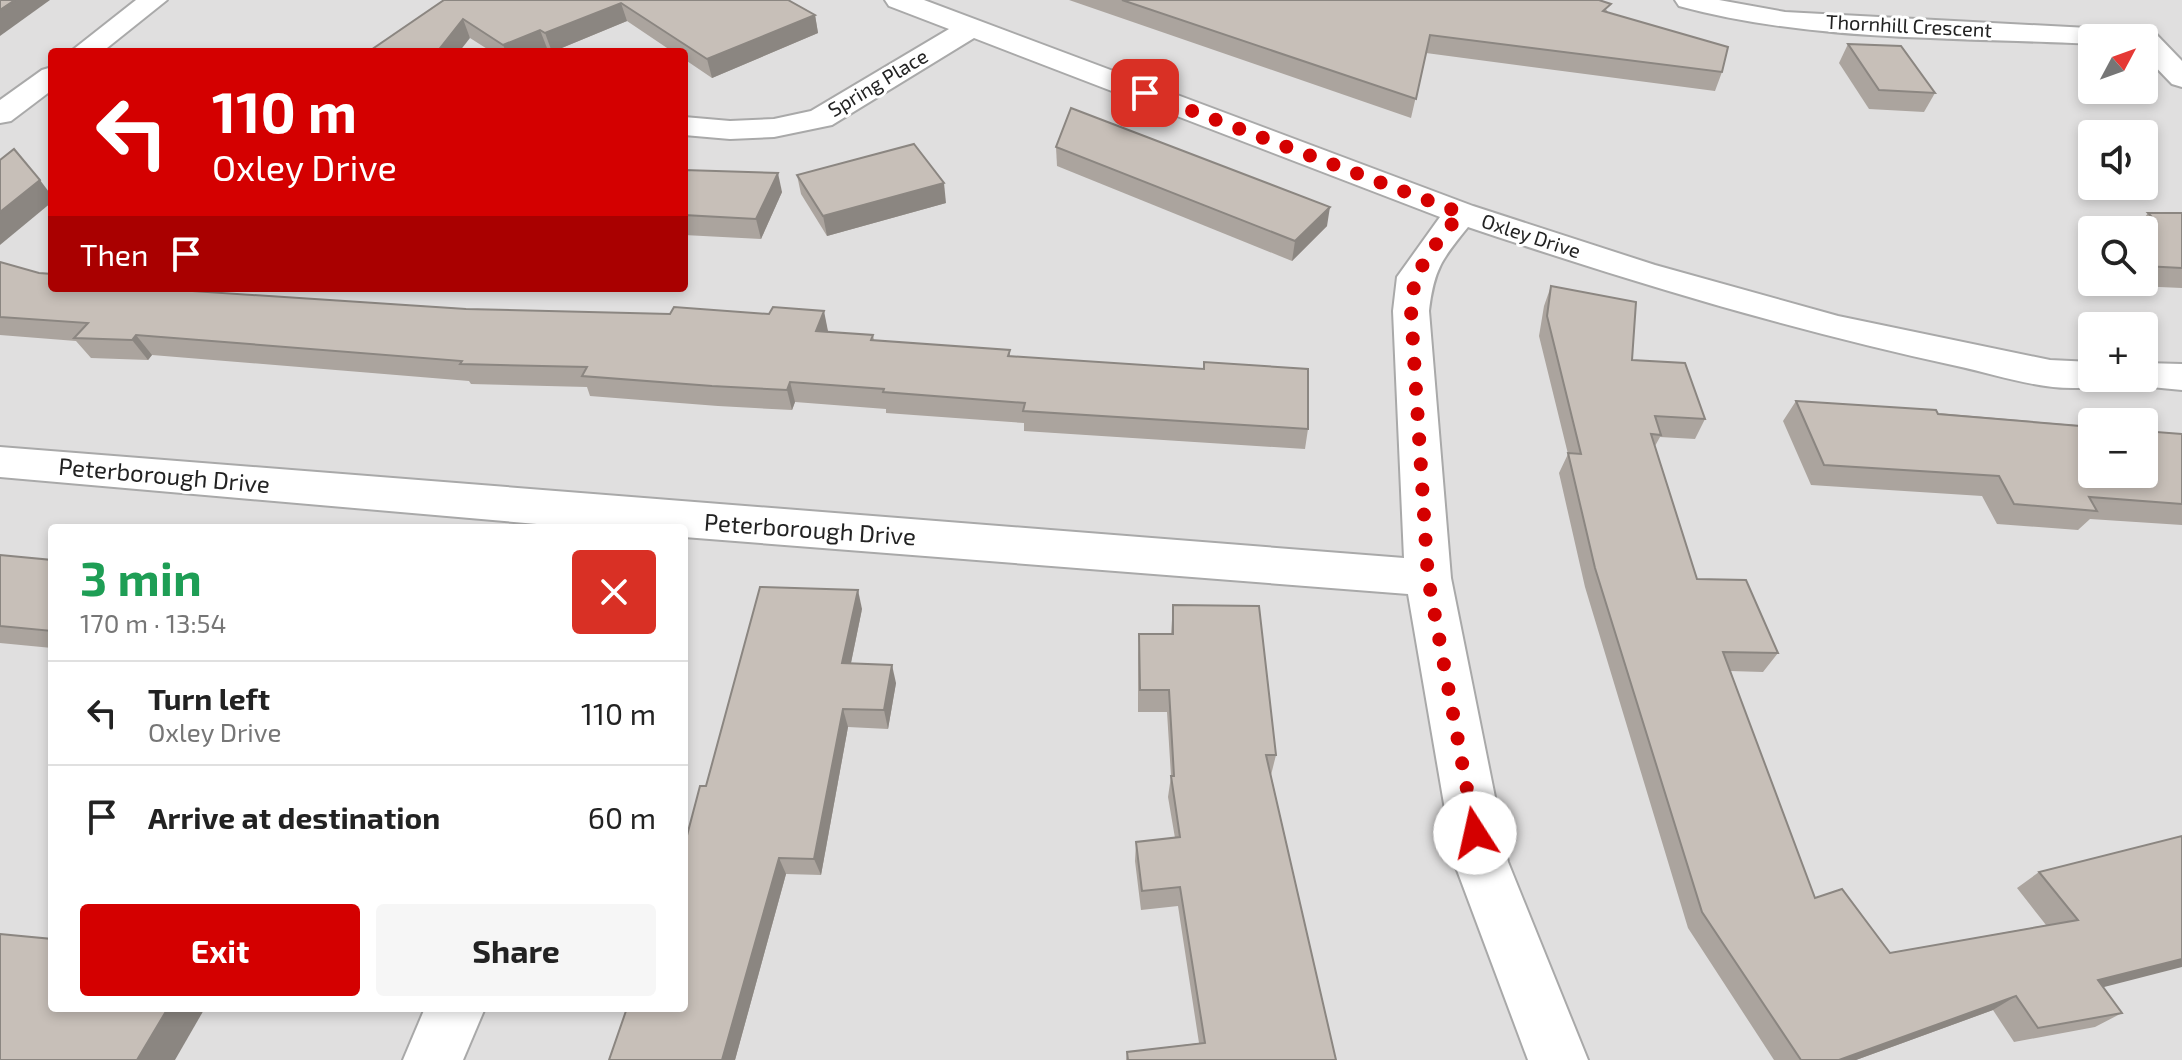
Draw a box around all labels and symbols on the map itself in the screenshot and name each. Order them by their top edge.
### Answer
street label: Thornhill Crescent [1825,9,1993,41]
north arrow [2078,24,2158,104]
street label: Spring Place [823,43,932,121]
pin [1111,59,1179,127]
street label: Oxley Drive [1479,208,1584,262]
street label: Peterborough Drive [57,451,271,498]
street label: Peterborough Drive [703,507,917,550]
position arrow [1433,791,1517,875]

